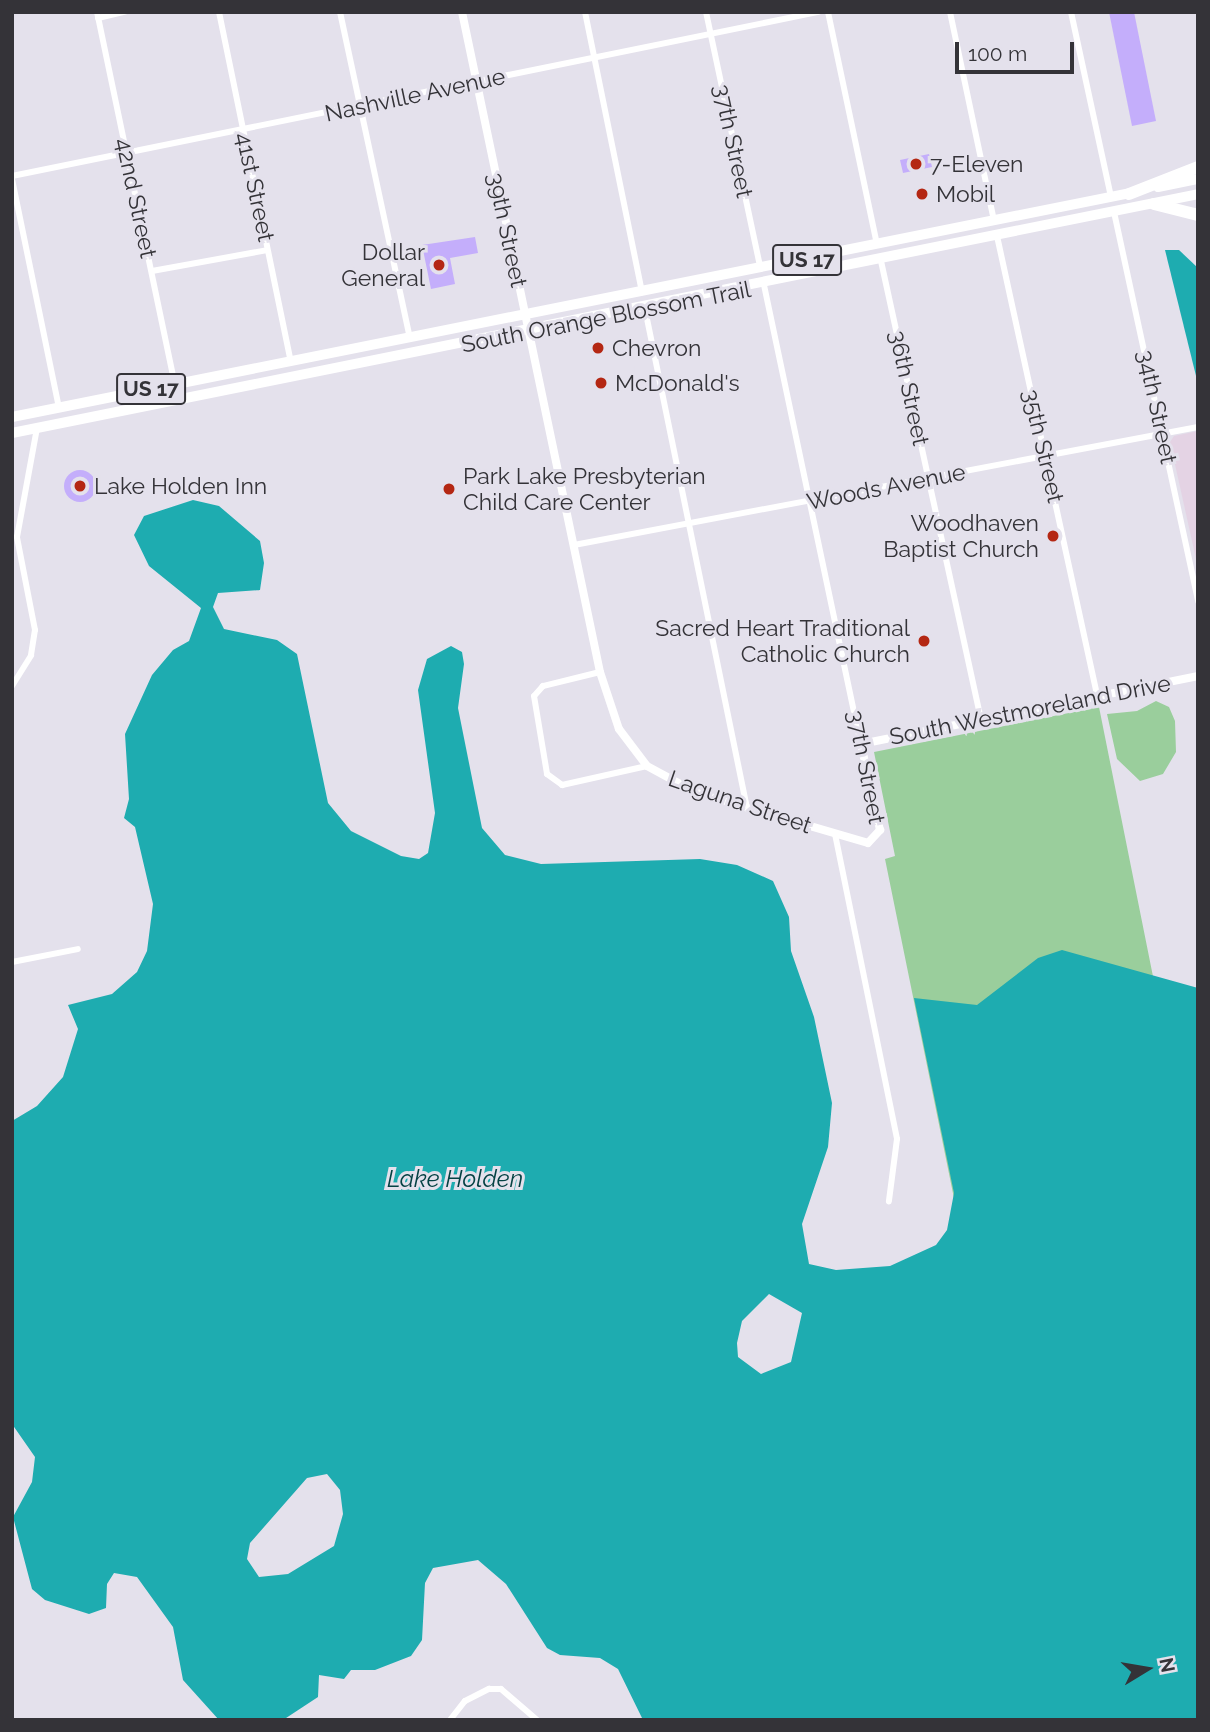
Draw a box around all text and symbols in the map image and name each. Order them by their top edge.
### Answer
scale bar [958,28,1077,72]
text: 100 m [968,41,1027,66]
street label: Nashville Avenue [322,62,508,128]
street label: 37th Street [708,82,758,200]
street label: 41st Street [230,130,280,244]
street label: 42nd Street [110,136,162,260]
place label: 7-Eleven [930,150,1024,178]
marker: 7-Eleven [908,156,924,172]
street label: 39th Street [481,170,533,290]
place label: Mobil [936,180,995,208]
marker: Mobil [914,186,930,202]
place label: Dollar General [341,238,425,292]
road number: US 17 [772,243,842,278]
marker: Dollar General [431,257,447,273]
street label: South Orange Blossom Trail [459,275,753,359]
street label: 36th Street [883,328,935,448]
place label: Chevron [612,334,701,362]
marker: Chevron [590,340,606,356]
street label: 34th Street [1131,348,1183,466]
place label: McDonald's [615,369,740,397]
road number: US 17 [116,372,186,406]
marker: McDonald's [593,375,609,391]
street label: 35th Street [1017,387,1069,505]
street label: Woods Avenue [804,458,968,516]
place label: Park Lake Presbyterian Child Care Center [463,462,706,516]
place label: Lake Holden Inn [94,472,267,500]
marker: Lake Holden Inn [72,478,88,494]
marker: Park Lake Presbyterian Child Care Center [441,481,457,497]
place label: Woodhaven Baptist Church [883,509,1039,563]
marker: Woodhaven Baptist Church [1045,528,1061,544]
place label: Sacred Heart Traditional Catholic Church [655,614,910,668]
marker: Sacred Heart Traditional Catholic Church [916,633,932,649]
street label: South Westmoreland Drive [887,669,1173,751]
street label: 37th Street [841,708,891,826]
street label: Laguna Street [665,765,815,839]
water label: Lake Holden [387,1165,523,1193]
north arrow [1112,1634,1182,1704]
text: N [1155,1656,1180,1674]

